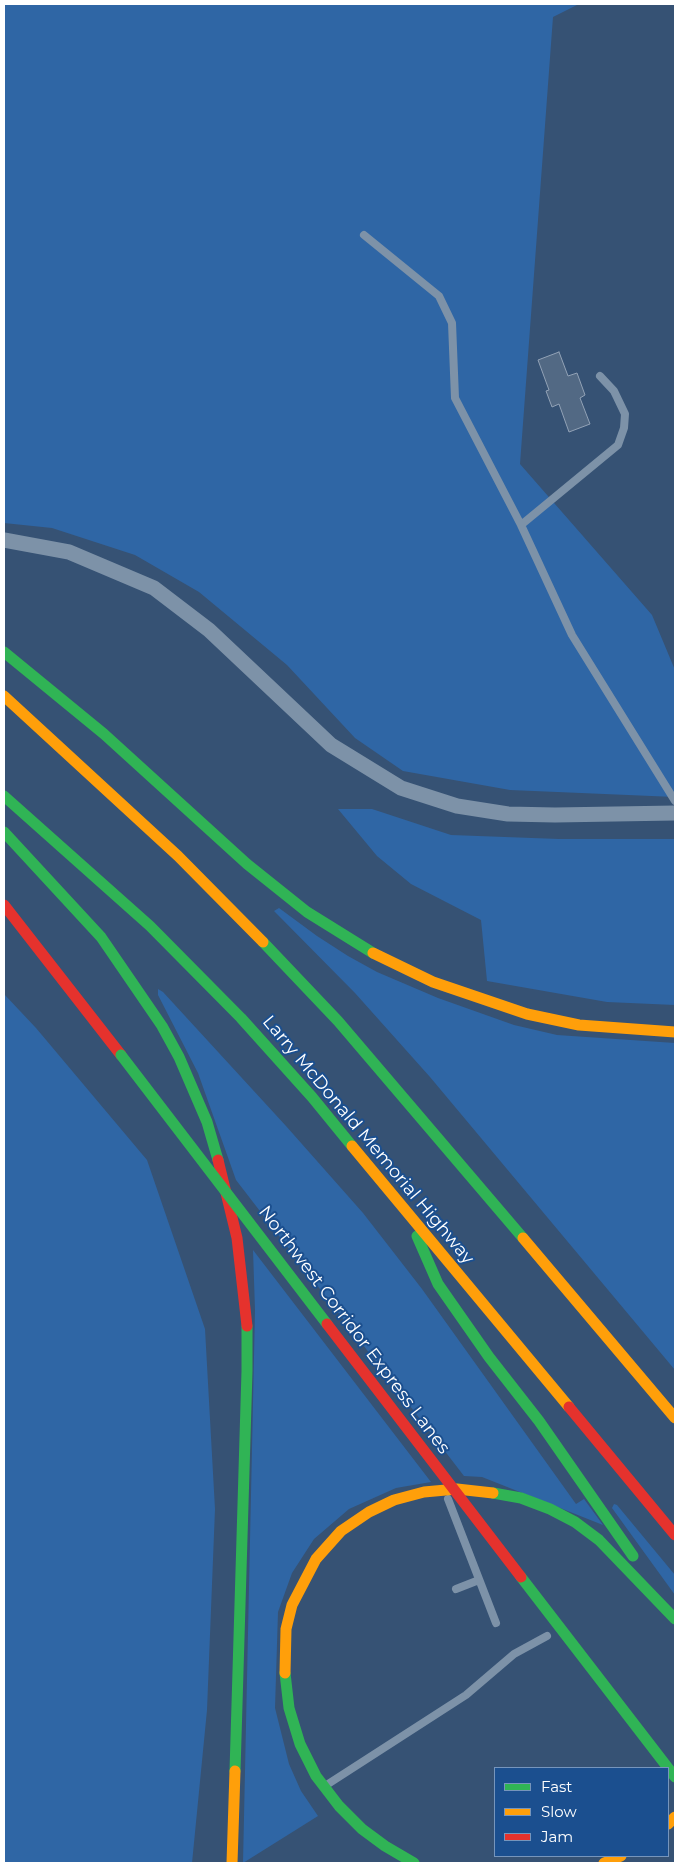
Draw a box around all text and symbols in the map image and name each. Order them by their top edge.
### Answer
street label: Larry McDonald Memorial Highway [258,1011,478,1269]
street label: Northwest Corridor Express Lanes [254,1202,454,1458]
legend [494,1767,669,1857]
text: Fast [541,1777,572,1796]
text: Slow [541,1802,577,1821]
text: Jam [541,1827,573,1846]

